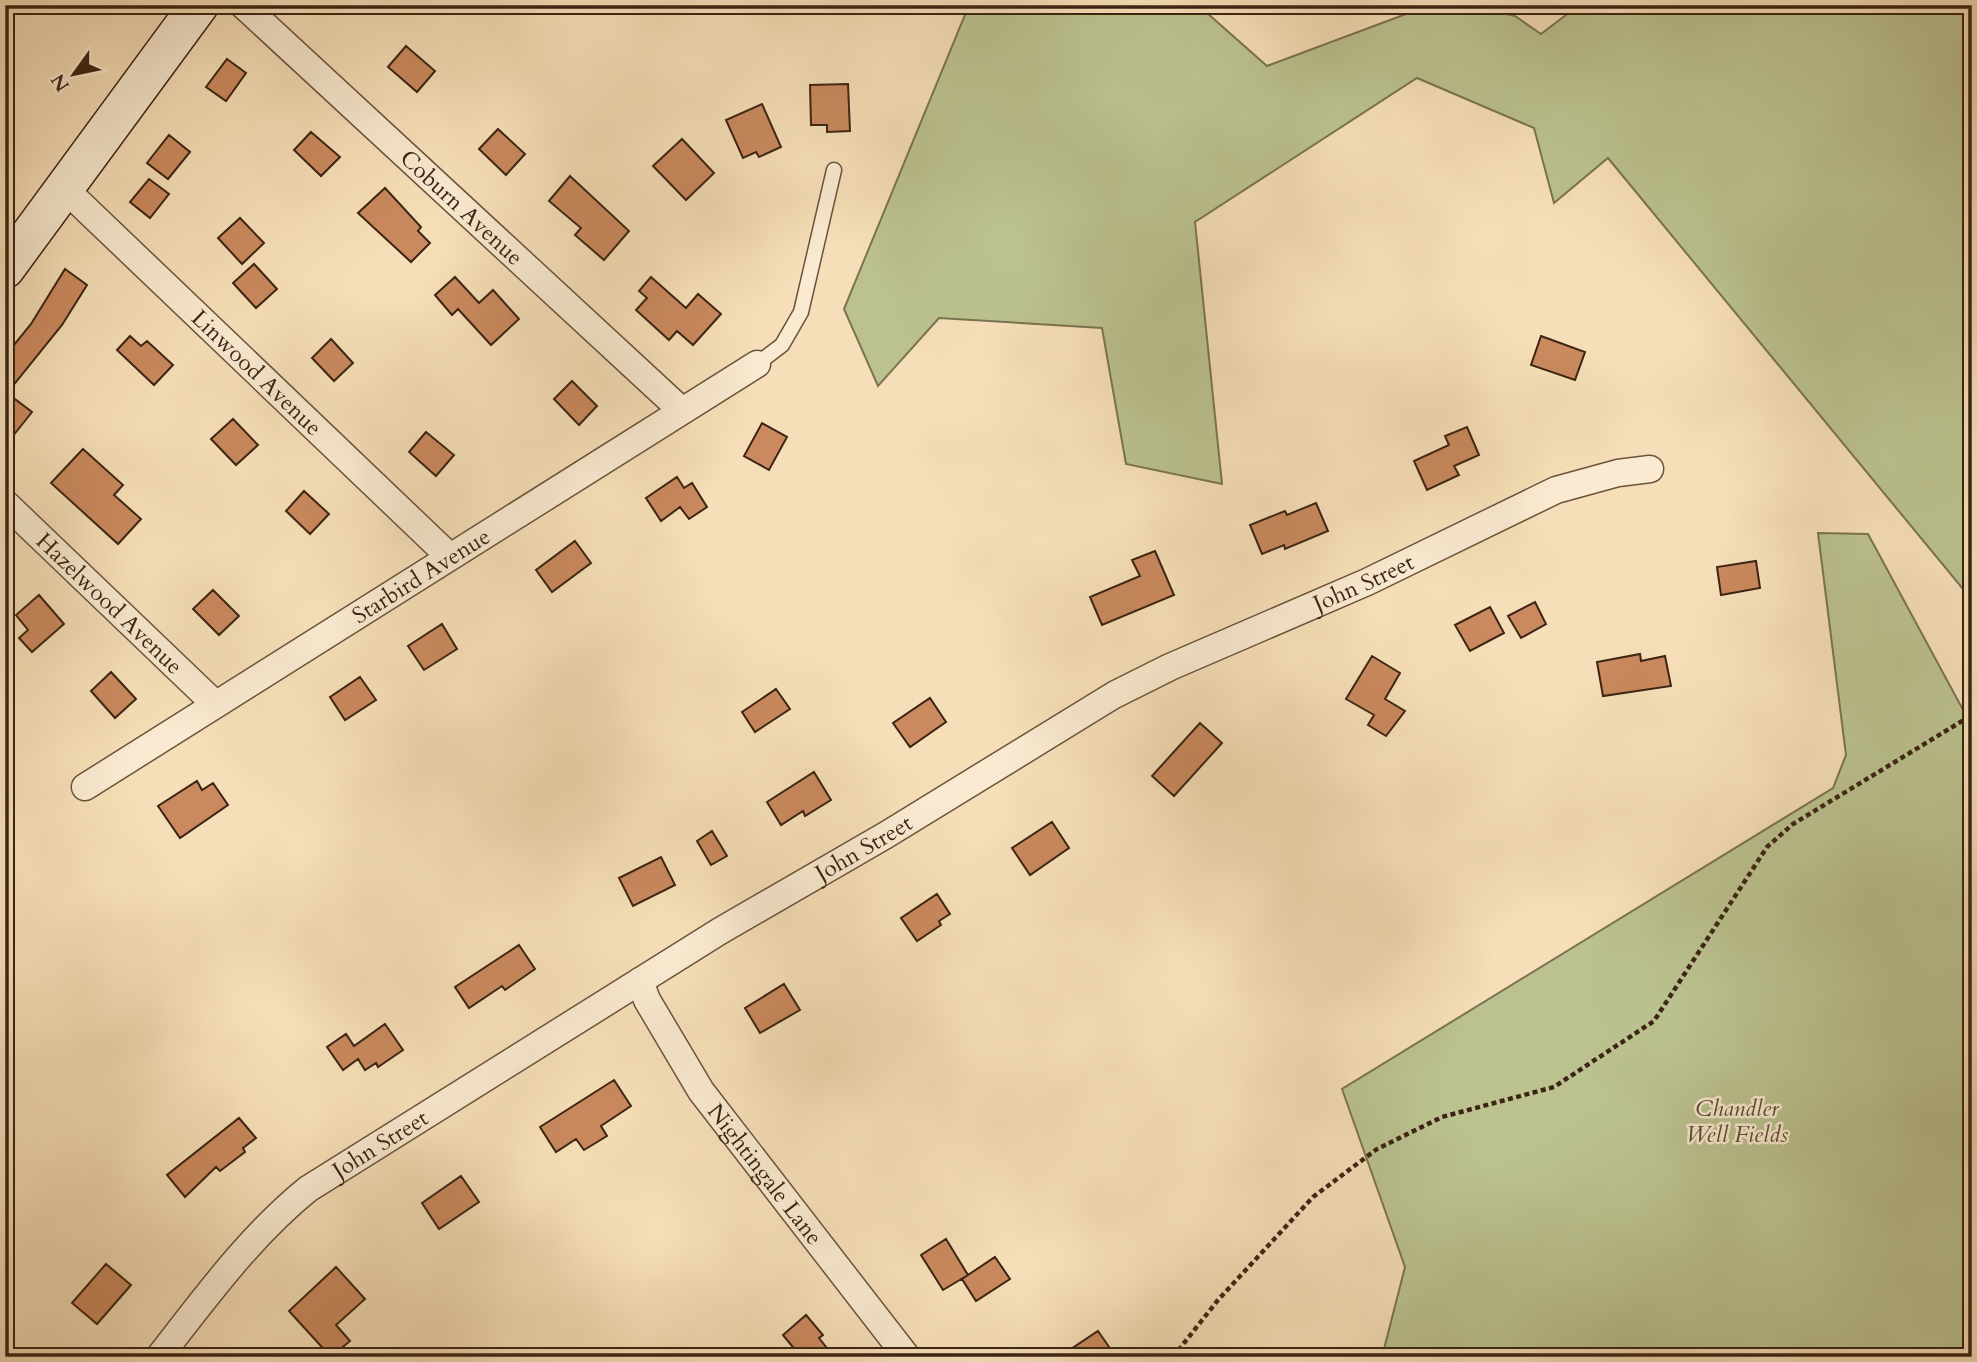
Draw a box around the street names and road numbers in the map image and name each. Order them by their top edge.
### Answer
street label: Coburn Avenue [393,143,530,272]
street label: Linwood Avenue [184,303,329,443]
street label: Starbird Avenue [346,521,496,631]
street label: Hazelwood Avenue [29,526,190,681]
street label: John Street [1306,547,1419,621]
street label: John Street [807,808,918,890]
street label: Nightingale Lane [700,1097,830,1251]
street label: John Street [324,1103,434,1188]

